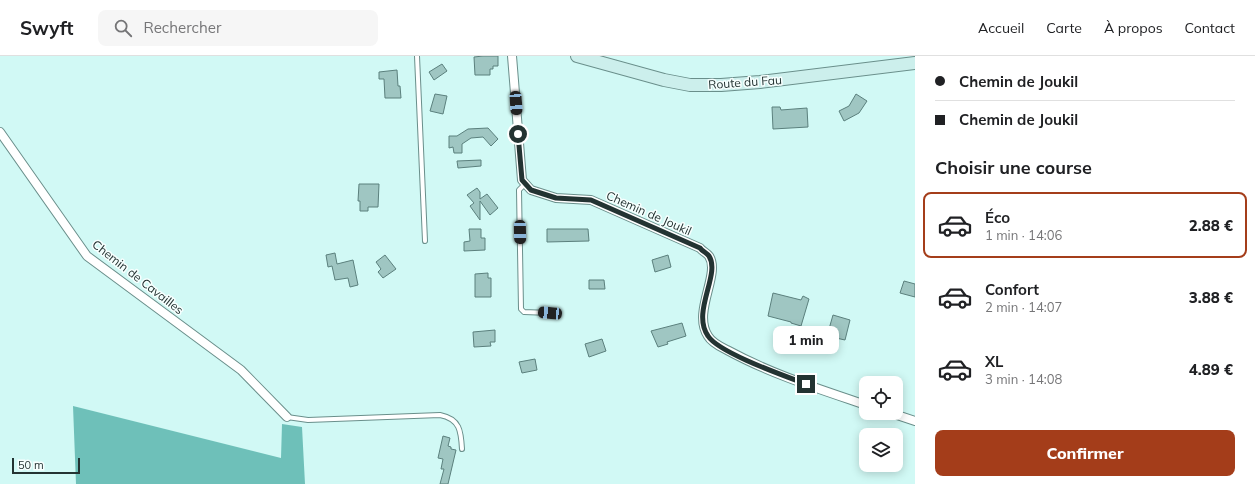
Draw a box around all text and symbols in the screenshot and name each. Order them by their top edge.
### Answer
search box [98,10,378,46]
text: Swyft [20,16,74,40]
icon: search [112,17,134,39]
text: Rechercher [144,18,221,37]
text: Accueil [978,19,1024,37]
text: Carte [1046,19,1082,37]
text: À propos [1104,19,1163,37]
text: Contact [1185,19,1235,37]
street label: Route du Fau [708,72,782,92]
text: Chemin de Joukil [959,72,1078,91]
car [509,91,523,115]
text: Chemin de Joukil [959,110,1078,129]
route start [509,125,527,143]
text: Choisir une course [935,156,1092,179]
street label: Chemin de Joukil [604,187,694,239]
icon: car [937,207,973,243]
text: Éco [985,208,1010,227]
text: 2.88 € [1189,216,1233,235]
car [514,220,526,244]
text: 1 min · 14:06 [985,227,1062,243]
street label: Chemin de Cavailles [89,237,187,317]
icon: car [937,279,973,315]
text: Confort [985,280,1039,299]
text: 3.88 € [1189,288,1233,307]
text: 2 min · 14:07 [985,299,1062,315]
car [538,306,562,320]
callout: 1 min [773,326,839,354]
text: 1 min [789,332,823,348]
icon: car [937,351,973,387]
text: XL [985,352,1003,371]
text: 4.89 € [1189,360,1233,379]
text: 3 min · 14:08 [985,371,1062,387]
route end [797,375,815,393]
map controls [859,376,903,472]
button: locate [859,376,903,420]
button: layers [859,428,903,472]
button: Confirmer [935,430,1235,476]
scale bar [12,456,80,475]
text: 50 m [18,458,44,472]

